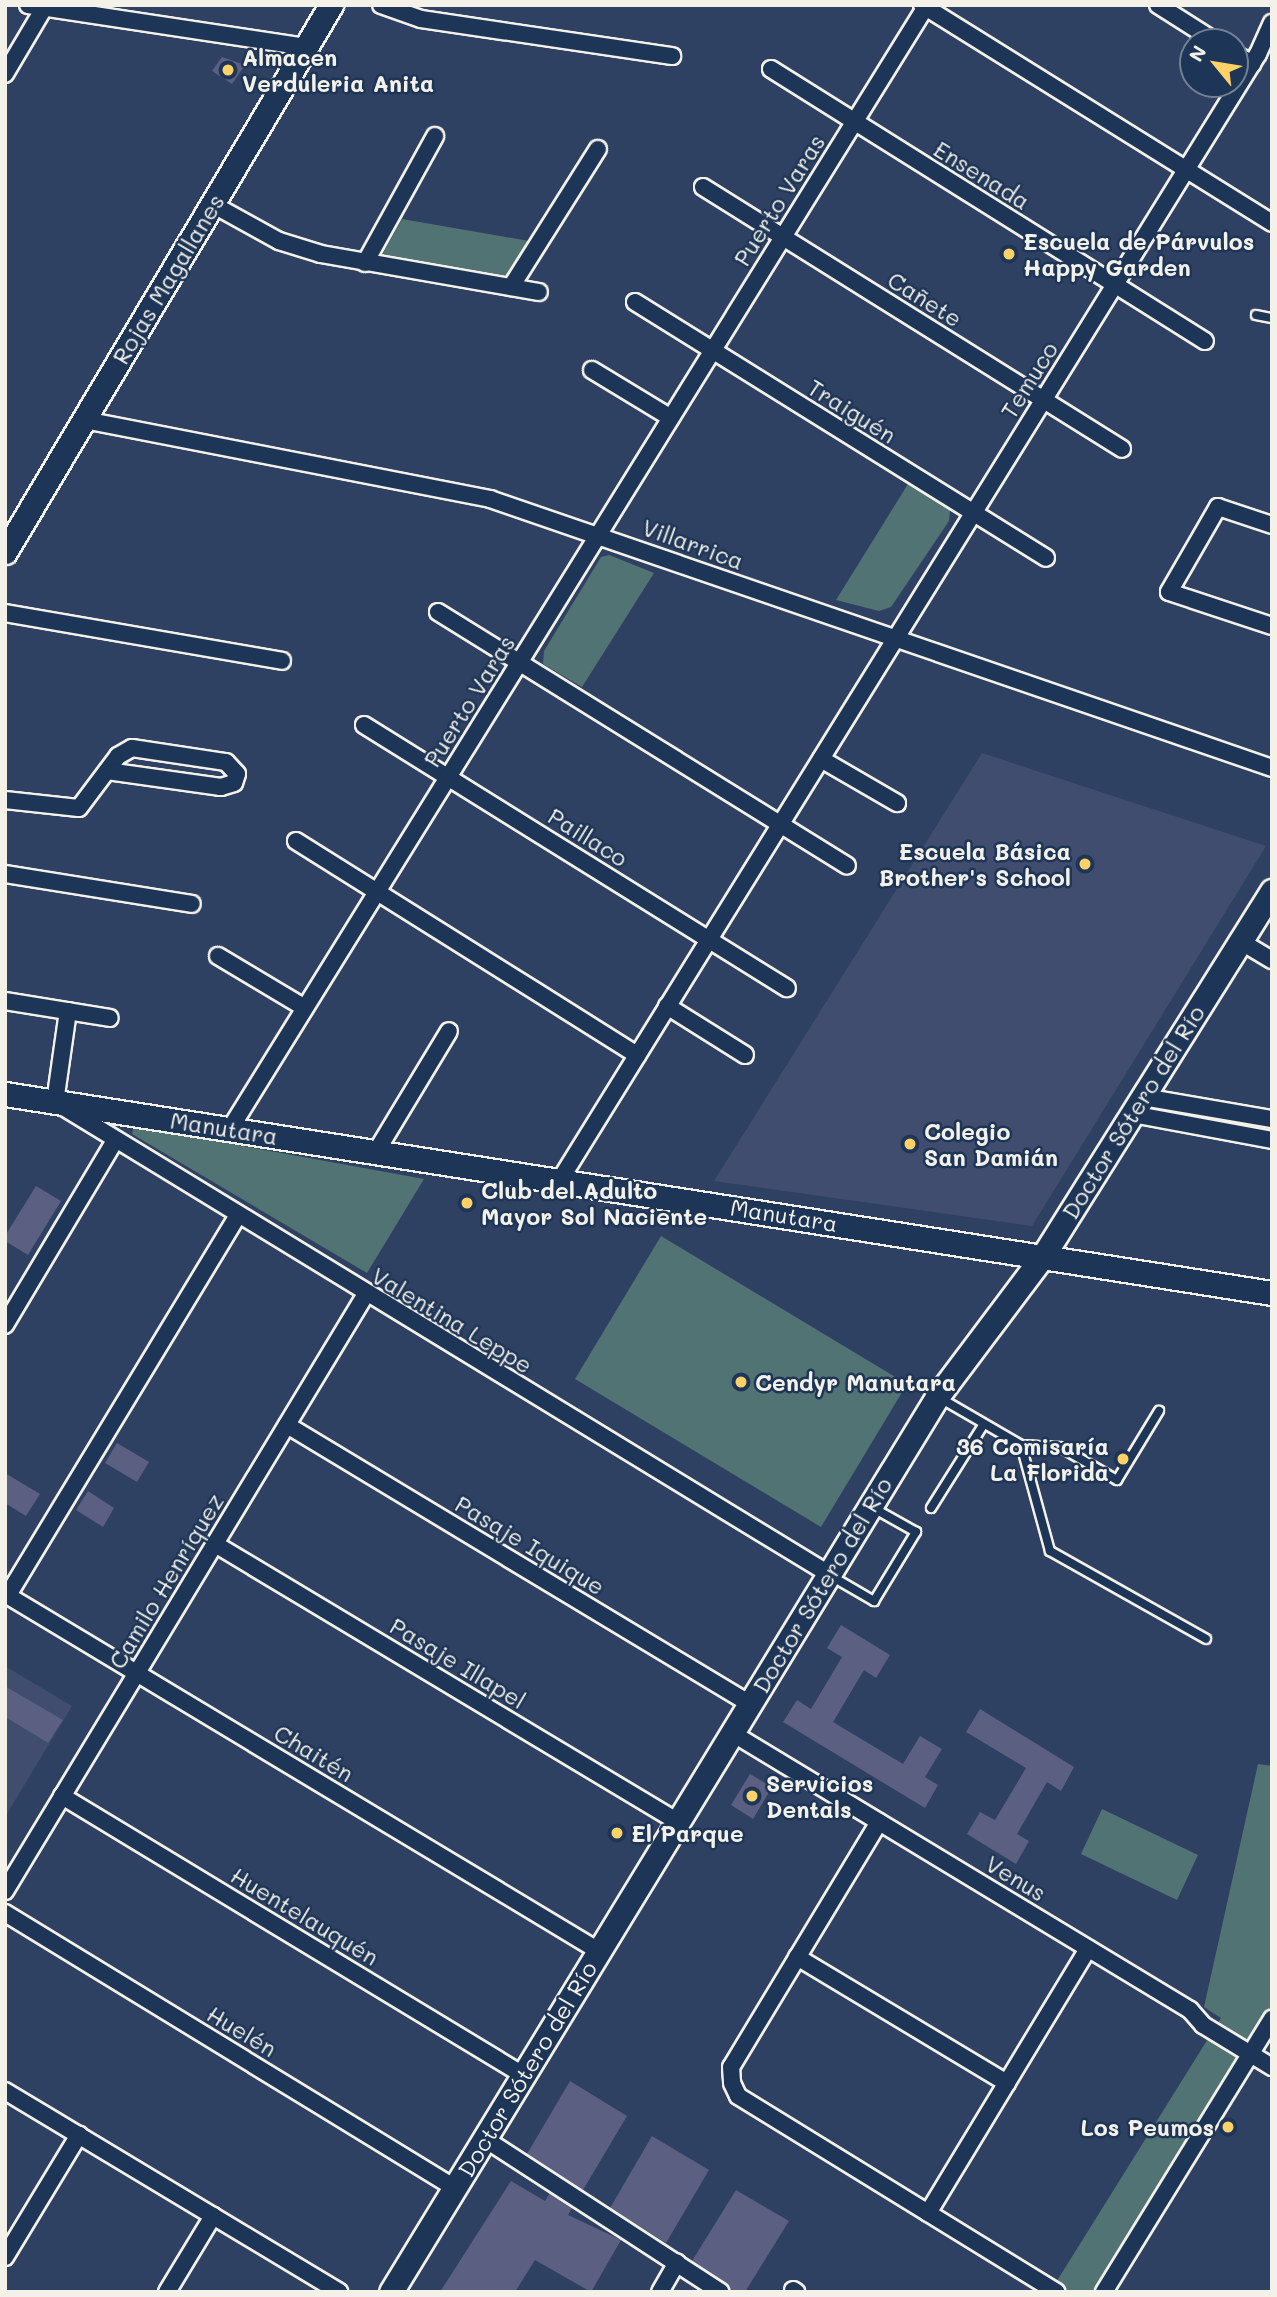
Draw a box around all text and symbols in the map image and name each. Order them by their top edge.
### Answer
north arrow [1179,28,1249,98]
text: N [1183,41,1212,66]
place label: Almacen Verduleria Anita [242,43,434,97]
marker: Almacen Verduleria Anita [220,62,236,78]
street label: Puerto Varas [728,129,830,271]
street label: Ensenada [929,135,1035,215]
street label: Rojas Magallanes [106,189,230,369]
place label: Escuela de Párvulos Happy Garden [1023,227,1254,281]
marker: Escuela de Párvulos Happy Garden [1001,246,1017,262]
street label: Cañete [883,266,967,332]
street label: Temuco [995,337,1063,423]
street label: Traiguén [803,373,901,449]
street label: Villarrica [639,513,747,575]
street label: Puerto Varas [418,630,520,772]
street label: Paillaco [543,802,633,872]
place label: Escuela Básica Brother's School [879,837,1071,891]
marker: Escuela Básica Brother's School [1077,856,1093,872]
street label: Doctor Sótero del Río [1056,1000,1210,1224]
street label: Manutara [168,1106,280,1150]
place label: Colegio San Damián [924,1117,1058,1171]
marker: Colegio San Damián [902,1136,918,1152]
place label: Club del Adulto Mayor Sol Naciente [481,1176,707,1230]
street label: Manutara [728,1193,840,1237]
marker: Club del Adulto Mayor Sol Naciente [459,1195,475,1211]
street label: Valentina Leppe [367,1261,537,1379]
place label: Cendyr Manutara [755,1368,956,1396]
marker: Cendyr Manutara [733,1374,749,1390]
place label: 36 Comisaría La Florida [956,1432,1109,1486]
marker: 36 Comisaría La Florida [1115,1451,1131,1467]
street label: Doctor Sótero del Río [747,1472,897,1698]
street label: Camilo Henríquez [103,1488,229,1674]
street label: Pasaje Iquique [450,1490,610,1600]
street label: Pasaje Illapel [385,1612,531,1714]
street label: Chaitén [269,1719,359,1787]
place label: Servicios Dentals [766,1769,873,1823]
marker: Servicios Dentals [744,1788,760,1804]
place label: El Parque [631,1819,744,1847]
marker: El Parque [609,1825,625,1841]
street label: Venus [981,1849,1051,1907]
street label: Huentelauquén [226,1861,384,1971]
street label: Doctor Sótero del Río [452,1956,602,2182]
street label: Huelén [202,2000,282,2062]
place label: Los Peumos [1080,2113,1214,2141]
marker: Los Peumos [1220,2119,1236,2135]

